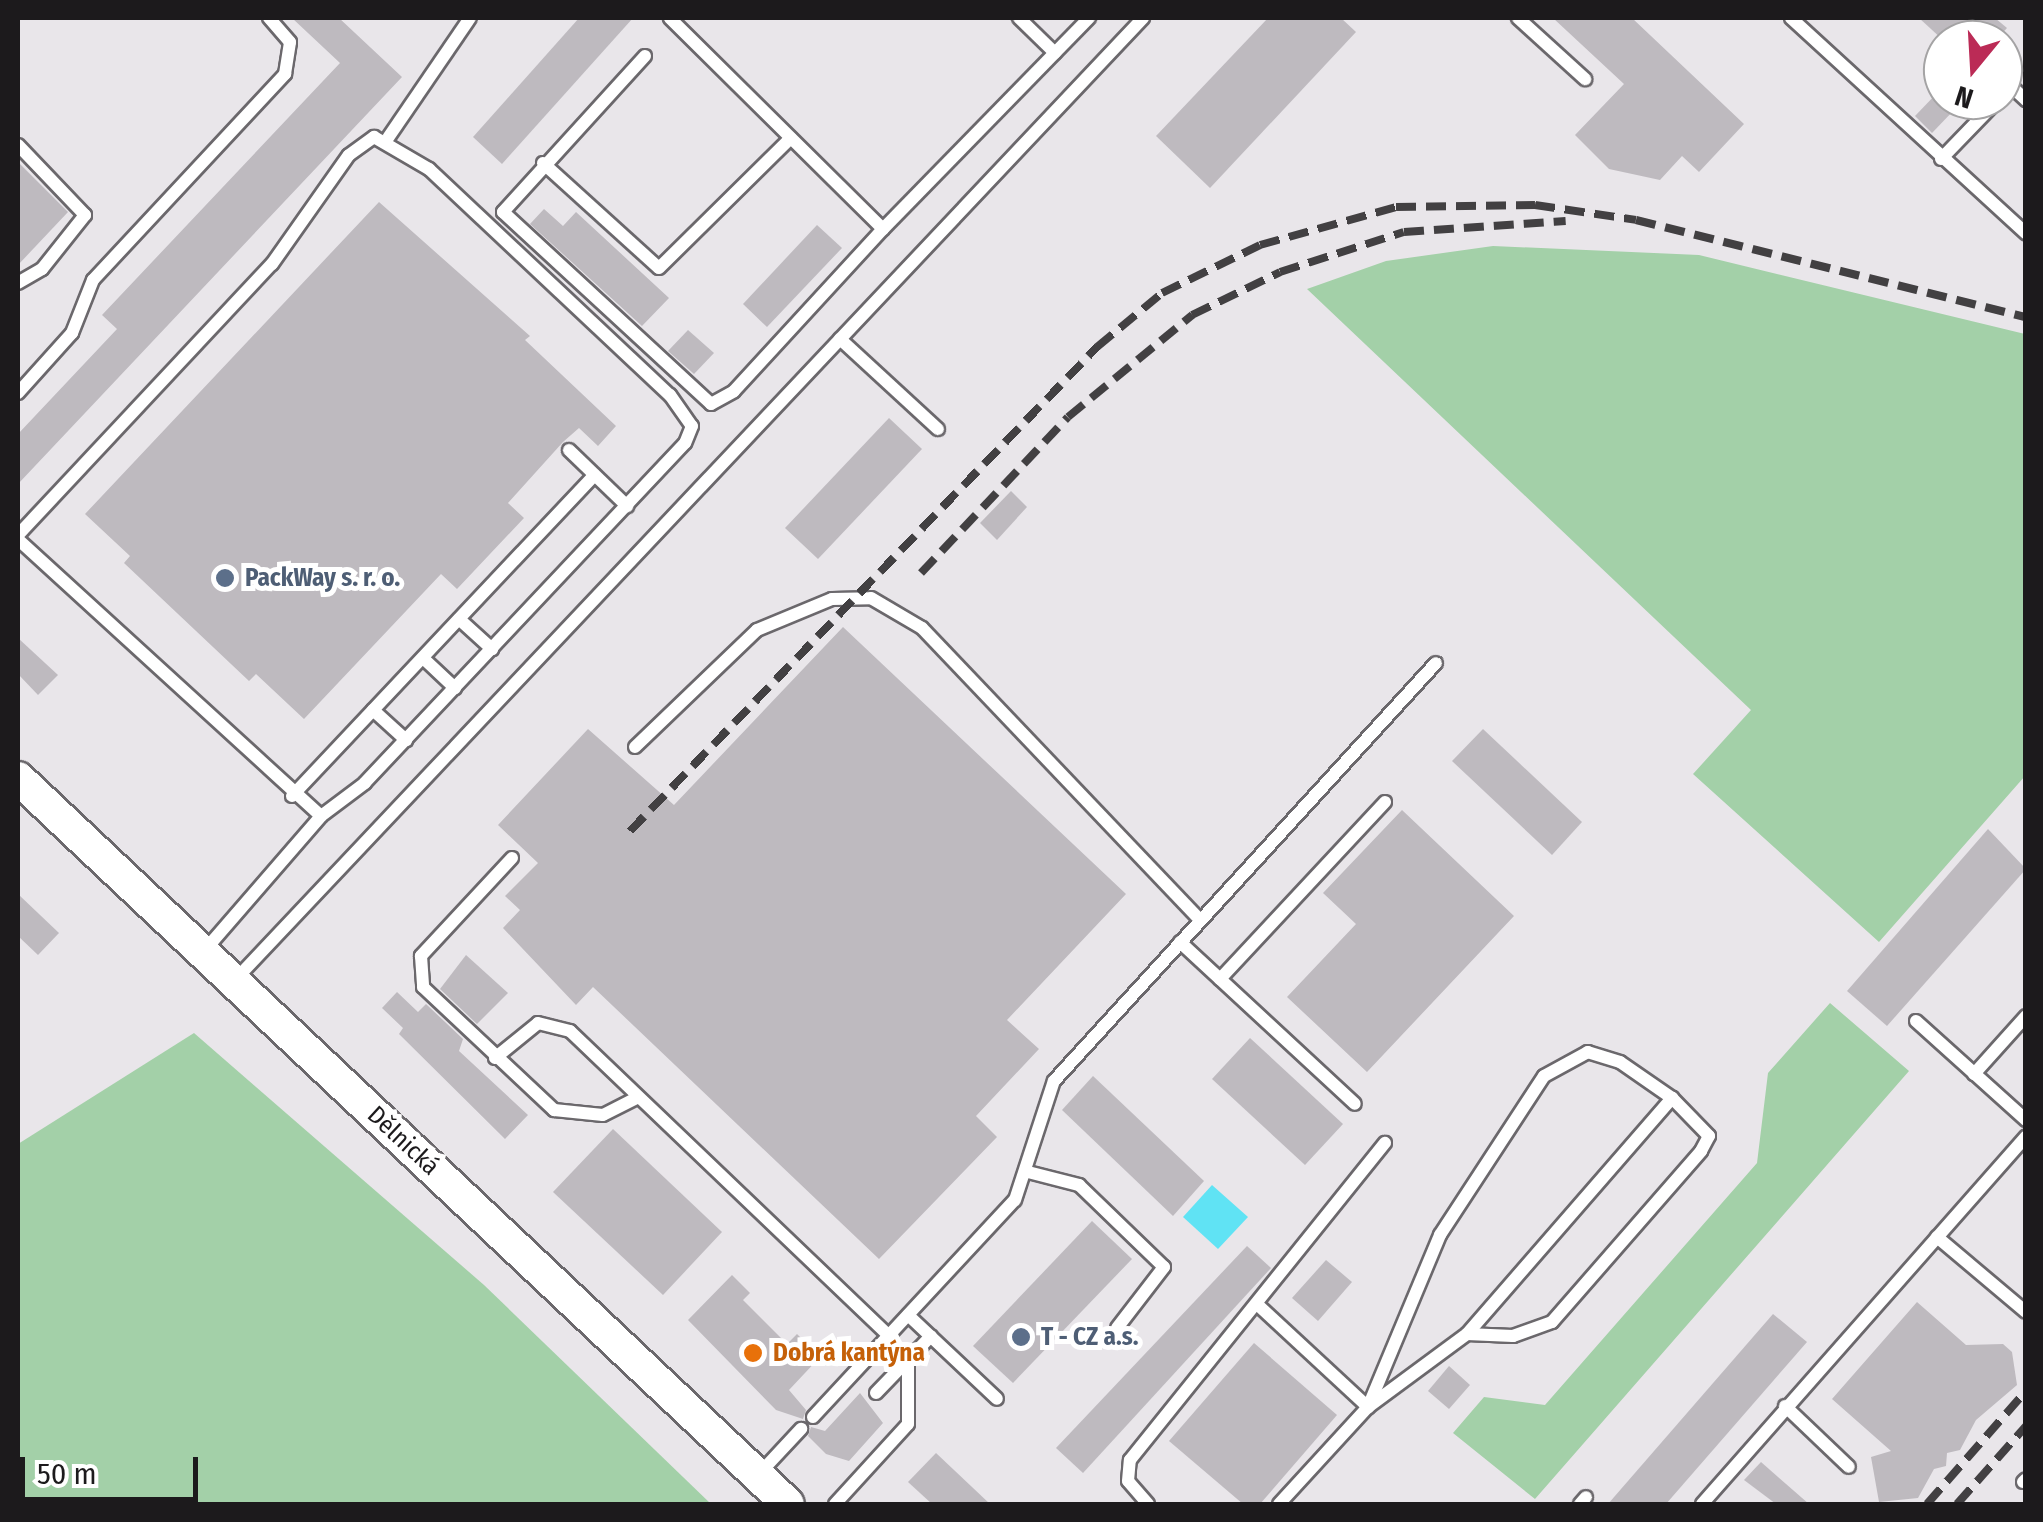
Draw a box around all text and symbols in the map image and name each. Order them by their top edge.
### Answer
north arrow [1923,20,2023,120]
text: N [1951,79,1977,115]
place label: PackWay s. r. o. [245,563,400,593]
marker: PackWay s. r. o. [214,567,236,589]
street label: Dělnická [361,1100,445,1182]
place label: T - CZ a.s. [1041,1322,1139,1352]
marker: T - CZ a.s. [1010,1326,1032,1348]
place label: Dobrá kantýna [773,1338,925,1368]
marker: Dobrá kantýna [742,1342,764,1364]
scale bar [25,1437,202,1499]
text: 50 m [37,1456,97,1492]

